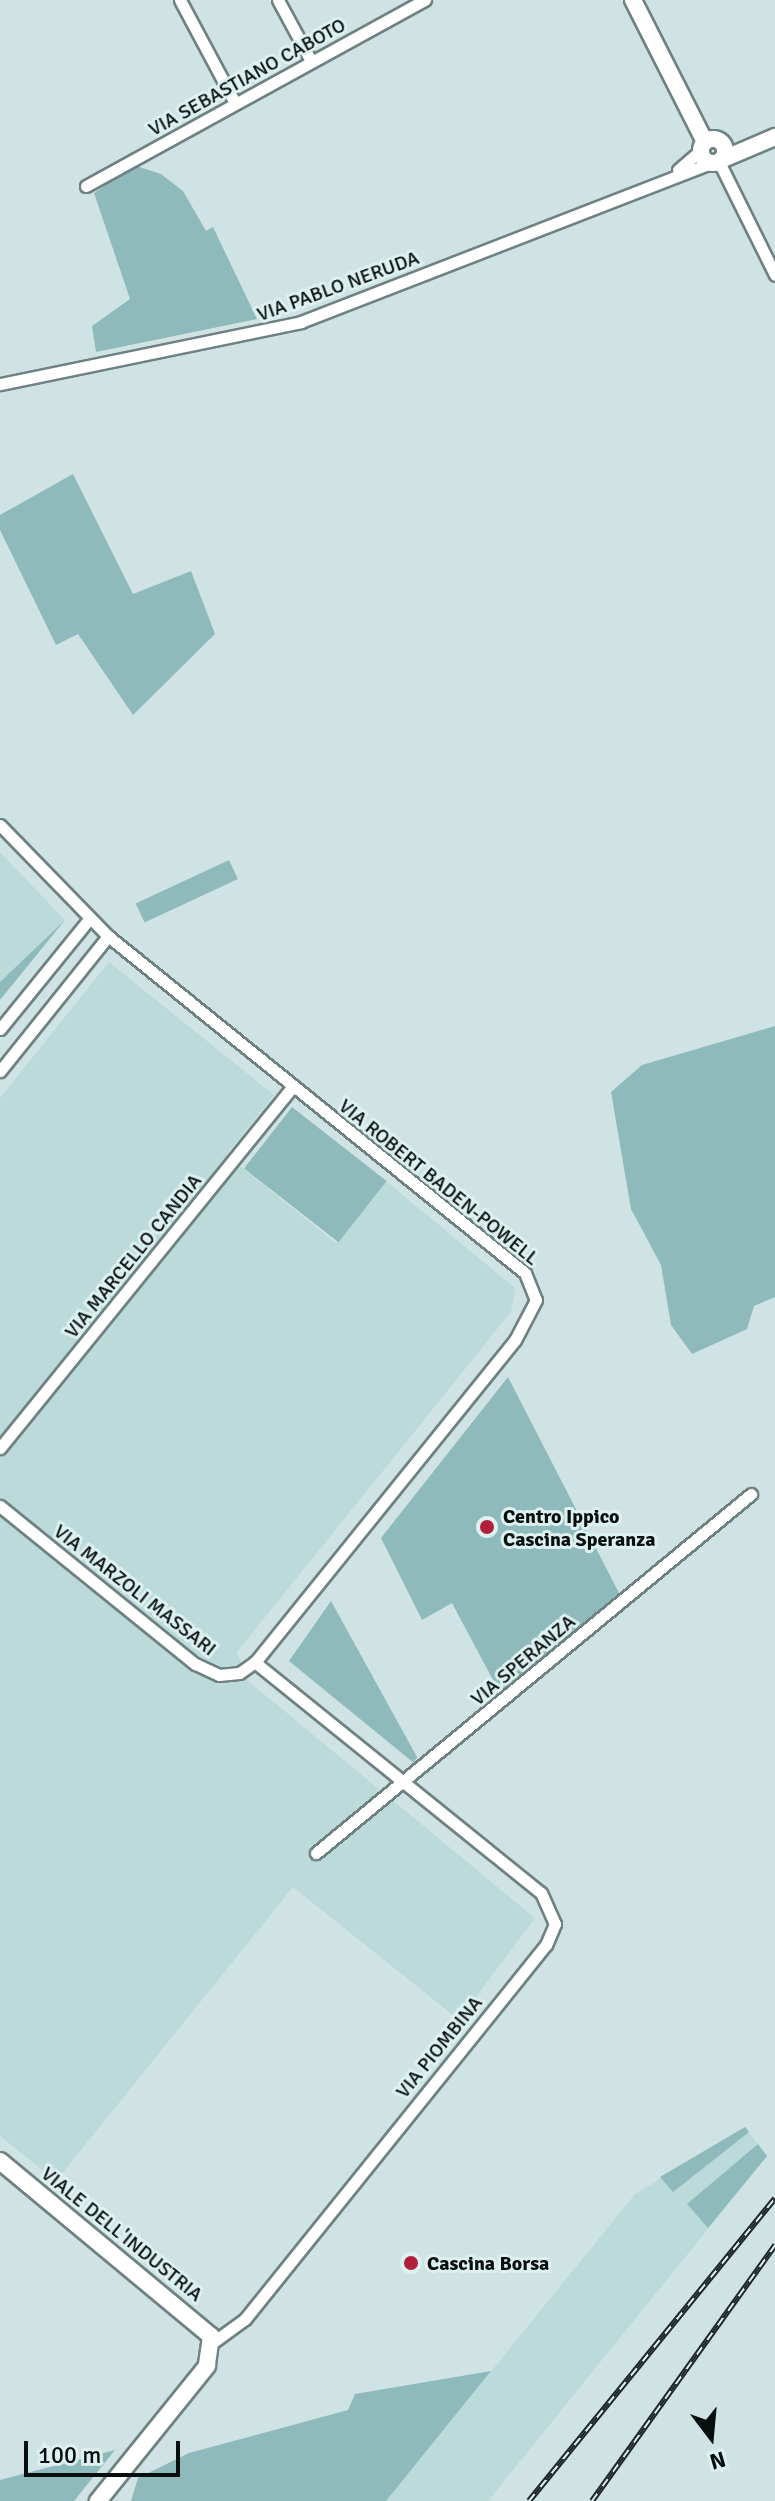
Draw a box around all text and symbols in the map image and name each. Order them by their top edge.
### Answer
street label: VIA SEBASTIANO CABOTO [144,13,350,141]
street label: VIA PABLO NERUDA [254,246,422,326]
street label: VIA ROBERT BADEN-POWELL [334,1094,544,1270]
street label: VIA MARCELLO CANDIA [59,1169,207,1343]
place label: Centro Ippico Cascina Speranza [503,1504,656,1551]
marker: Centro Ippico Cascina Speranza [478,1518,496,1536]
street label: VIA MARZOLI MASSARI [49,1519,221,1661]
street label: VIA SPERANZA [466,1609,580,1711]
street label: VIA PIOMBINA [391,1991,487,2103]
street label: VIALE DELL'INDUSTRIA [36,2162,208,2306]
place label: Cascina Borsa [427,2251,549,2275]
marker: Cascina Borsa [402,2254,420,2272]
north arrow [671,2397,751,2477]
scale bar [28,2425,184,2475]
text: 100 m [38,2440,101,2470]
text: N [707,2445,729,2476]

